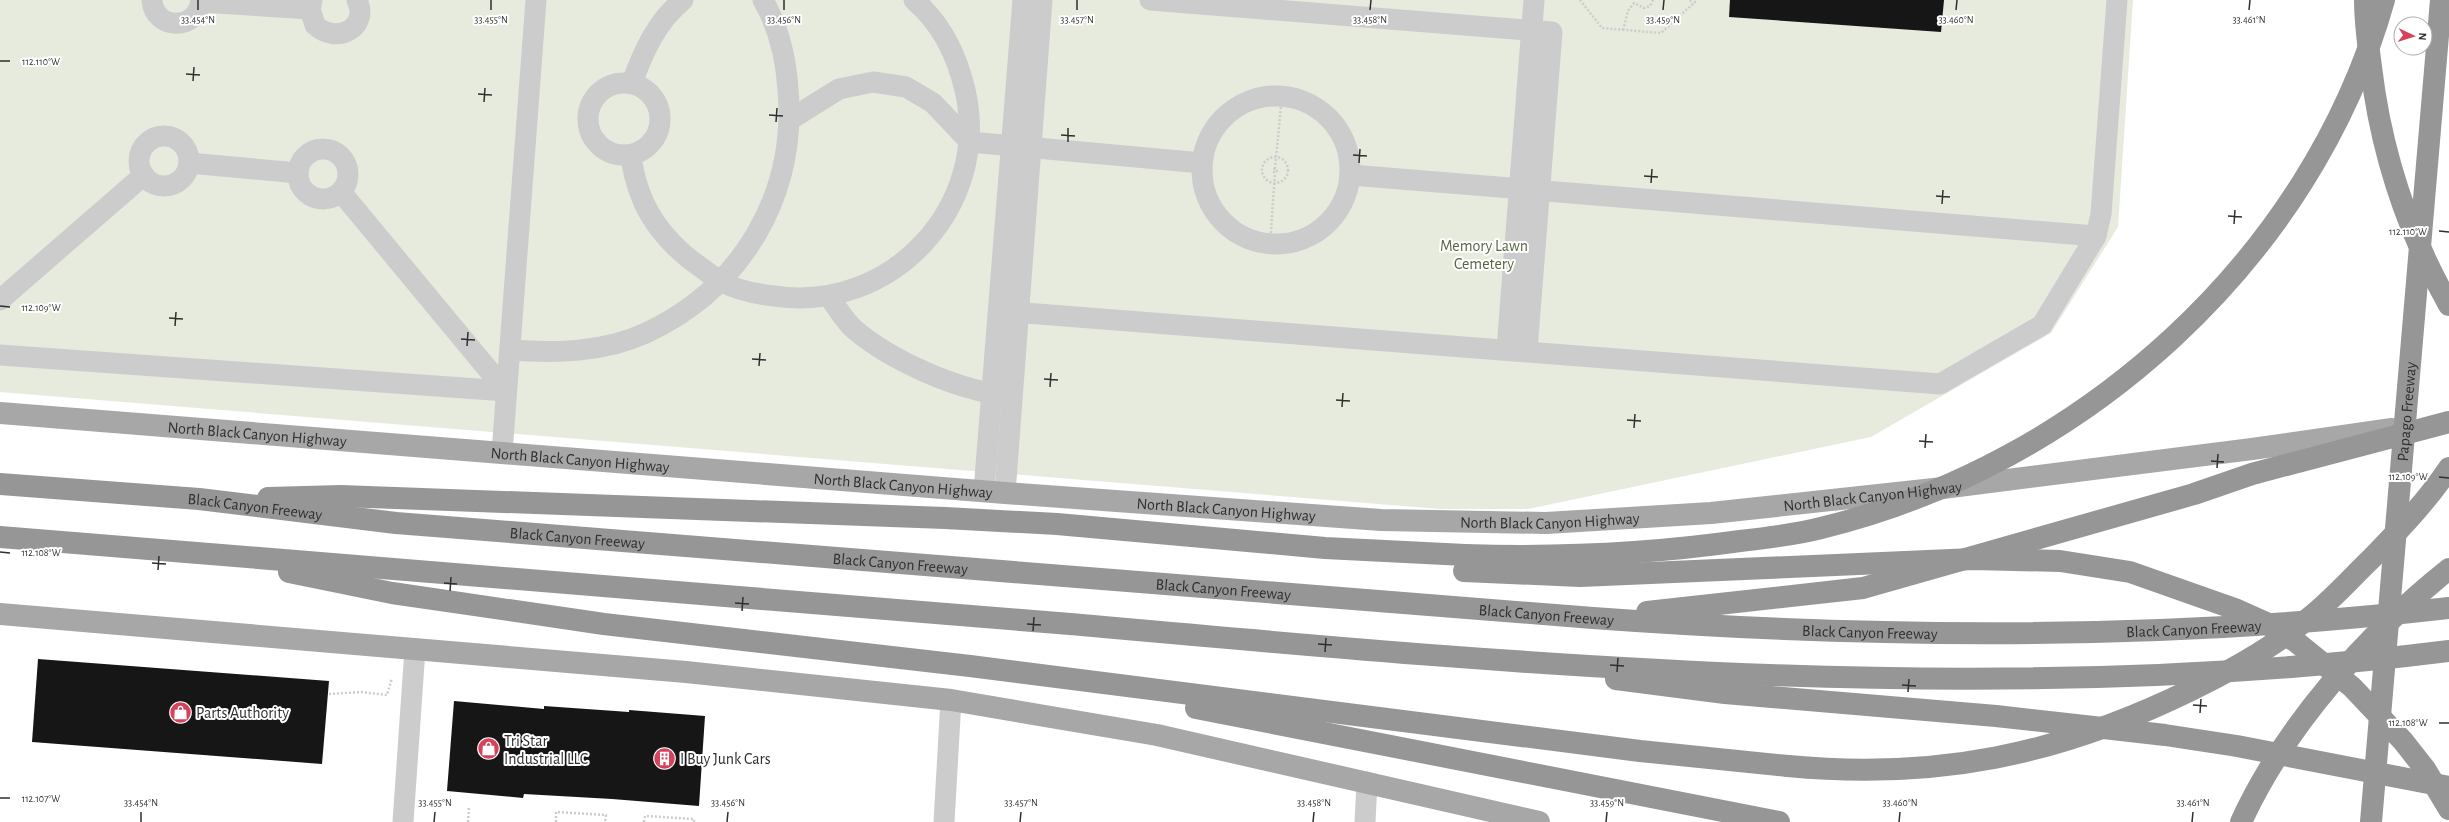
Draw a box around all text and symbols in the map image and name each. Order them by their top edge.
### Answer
text: 33.454°N [181,15,215,25]
text: 33.455°N [474,15,508,25]
text: 33.456°N [767,15,801,25]
text: 33.457°N [1060,15,1094,25]
text: 33.458°N [1353,15,1387,25]
text: 33.459°N [1646,15,1680,25]
text: 33.460°N [1938,15,1974,25]
text: 33.461°N [2232,15,2266,25]
north arrow [2393,16,2433,56]
text: N [2417,32,2428,41]
text: 112.110°W [22,57,60,67]
text: 112.110°W [2389,227,2427,237]
park label: Memory Lawn Cemetery [1440,238,1528,273]
text: 112.109°W [21,303,61,313]
street label: Papago Freeway [2395,361,2420,462]
street label: North Black Canyon Highway [167,419,347,451]
street label: North Black Canyon Highway [490,445,670,476]
street label: North Black Canyon Highway [813,471,993,502]
text: 112.109°W [2388,472,2428,482]
street label: North Black Canyon Highway [1783,479,1963,514]
street label: Black Canyon Freeway [187,491,323,524]
street label: North Black Canyon Highway [1136,495,1316,525]
street label: North Black Canyon Highway [1460,510,1640,532]
street label: Black Canyon Freeway [509,525,646,553]
text: 112.108°W [21,548,61,558]
street label: Black Canyon Freeway [832,551,969,578]
street label: Black Canyon Freeway [1155,576,1292,604]
street label: Black Canyon Freeway [1478,602,1615,629]
street label: Black Canyon Freeway [2126,618,2262,640]
street label: Black Canyon Freeway [1802,623,1938,643]
shop icon: Parts Authority [167,699,193,725]
place label: Parts Authority [196,705,289,722]
text: 112.108°W [2388,718,2428,728]
place label: Tri Star Industrial LLC [504,733,588,767]
shop icon: Tri Star Industrial LLC [476,736,502,762]
building icon: I Buy Junk Cars [651,745,677,771]
place label: I Buy Junk Cars [680,751,771,768]
text: 112.107°W [22,794,60,804]
text: 33.454°N [124,798,158,808]
text: 33.455°N [418,798,452,808]
text: 33.456°N [711,798,745,808]
text: 33.457°N [1004,798,1038,808]
text: 33.458°N [1297,798,1331,808]
text: 33.459°N [1590,798,1624,808]
text: 33.460°N [1882,798,1918,808]
text: 33.461°N [2176,798,2210,808]

